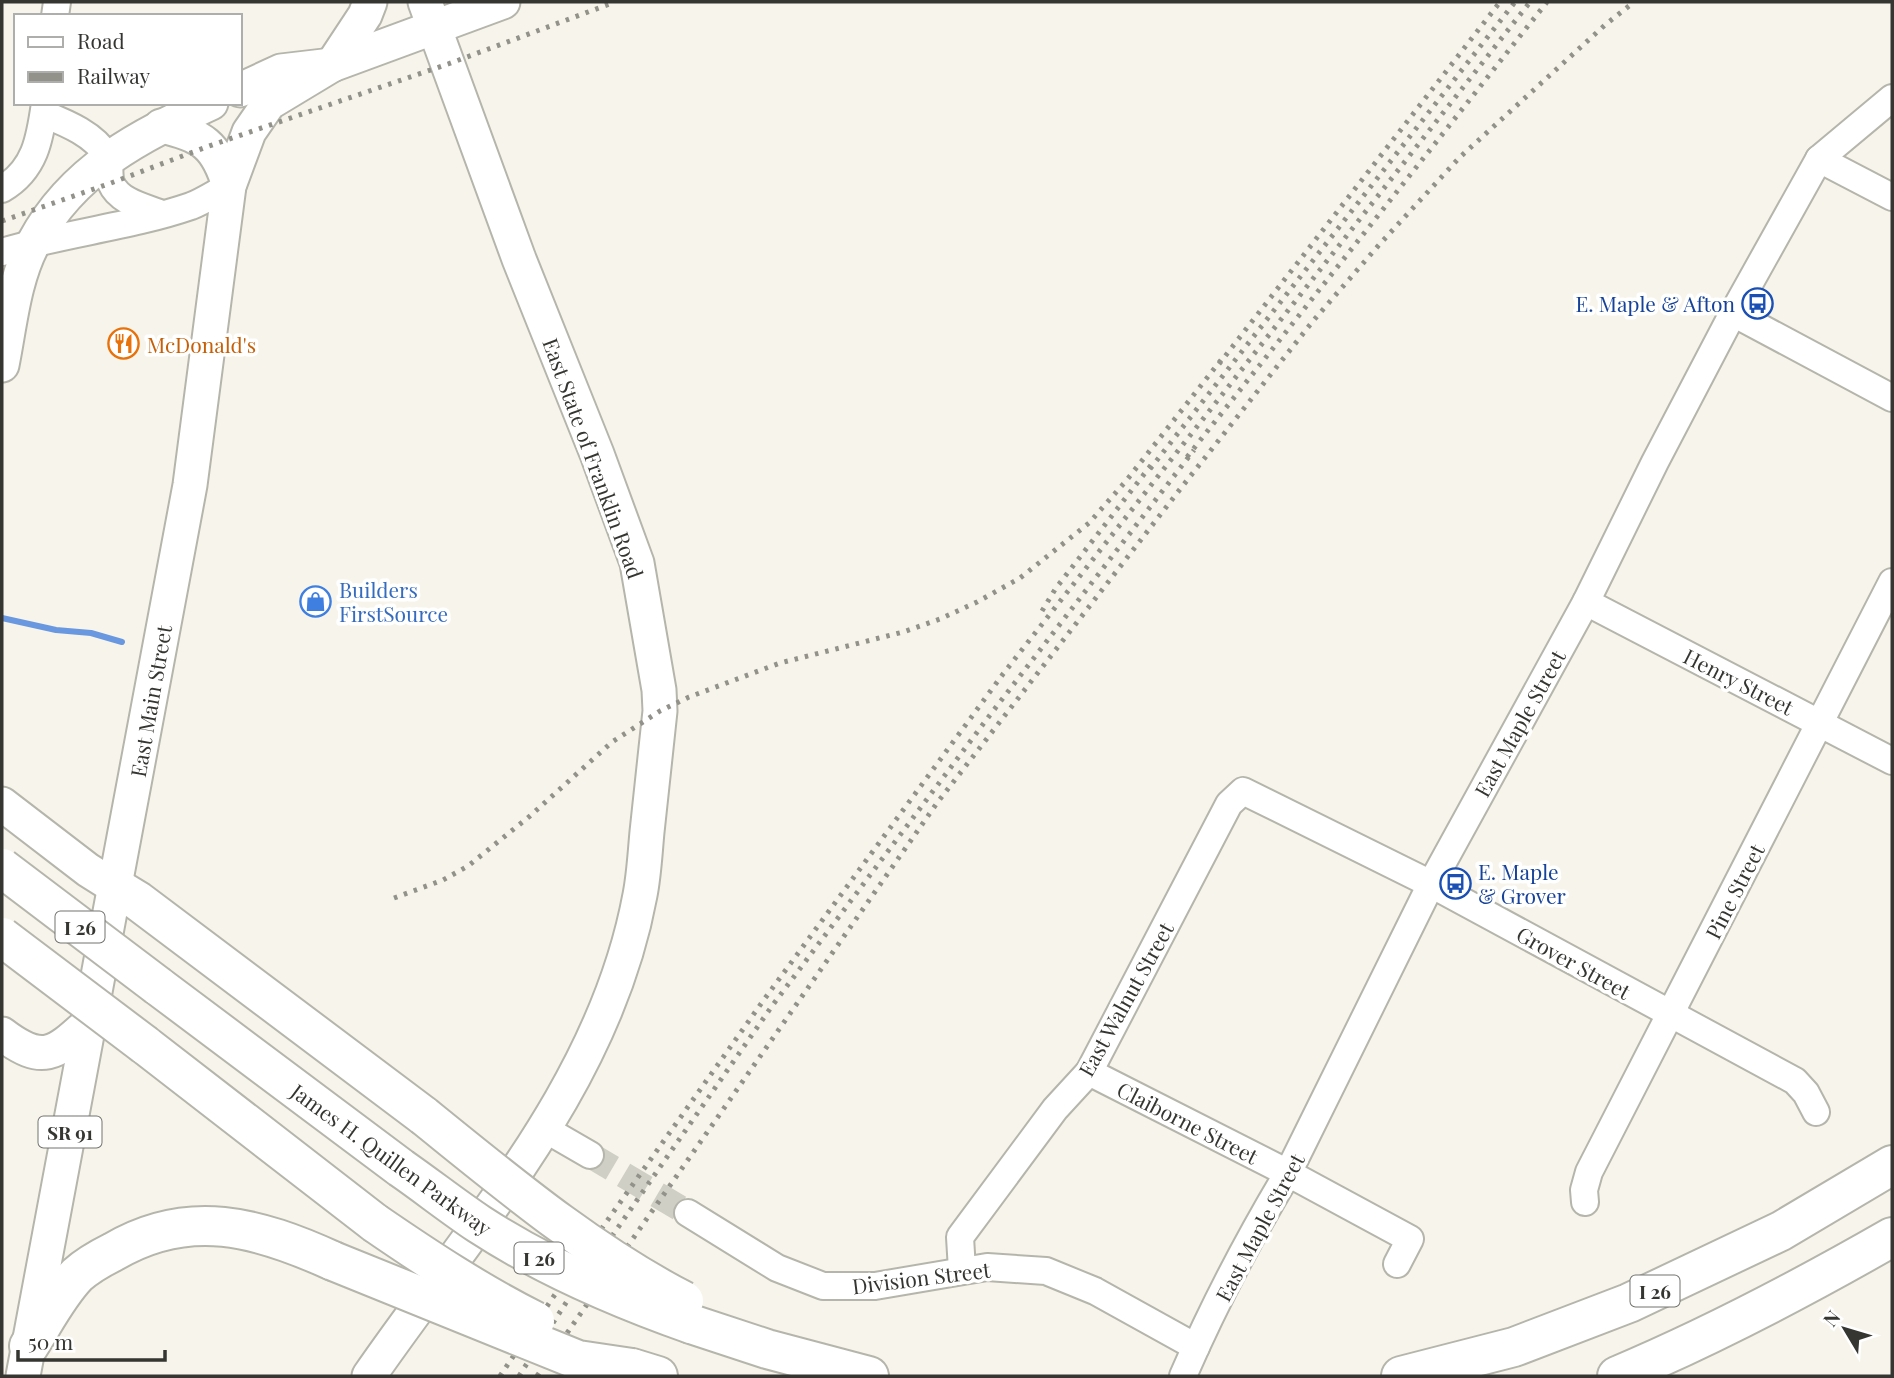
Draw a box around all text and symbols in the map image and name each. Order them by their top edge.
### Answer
legend [14,14,242,105]
text: Road [77,26,125,54]
text: Railway [77,61,151,89]
bus stop icon: E. Maple & Afton [1741,286,1775,320]
place label: E. Maple & Afton [1575,289,1735,317]
restaurant icon: McDonald's [107,327,141,361]
place label: McDonald's [147,330,256,358]
street label: East State of Franklin Road [537,334,651,582]
place label: Builders FirstSource [339,575,448,627]
shop icon: Builders FirstSource [299,584,333,618]
street label: East Main Street [123,622,177,779]
street label: Henry Street [1679,641,1799,721]
street label: East Maple Street [1467,644,1571,801]
street label: Pine Street [1698,838,1770,943]
place label: E. Maple & Grover [1478,857,1567,909]
bus stop icon: E. Maple & Grover [1438,866,1472,900]
road number: I 26 [56,911,104,942]
street label: East Walnut Street [1071,916,1179,1081]
street label: Grover Street [1512,919,1636,1005]
street label: Claiborne Street [1113,1074,1264,1170]
street label: James H. Quillen Parkway [285,1076,498,1241]
road number: SR 91 [38,1116,102,1148]
street label: East Maple Street [1208,1148,1310,1306]
road number: I 26 [514,1242,564,1274]
street label: Division Street [850,1255,992,1299]
road number: I 26 [1630,1275,1680,1306]
north arrow [1810,1294,1880,1364]
text: N [1816,1304,1845,1331]
scale bar [18,1318,164,1362]
text: 50 m [28,1327,74,1355]

